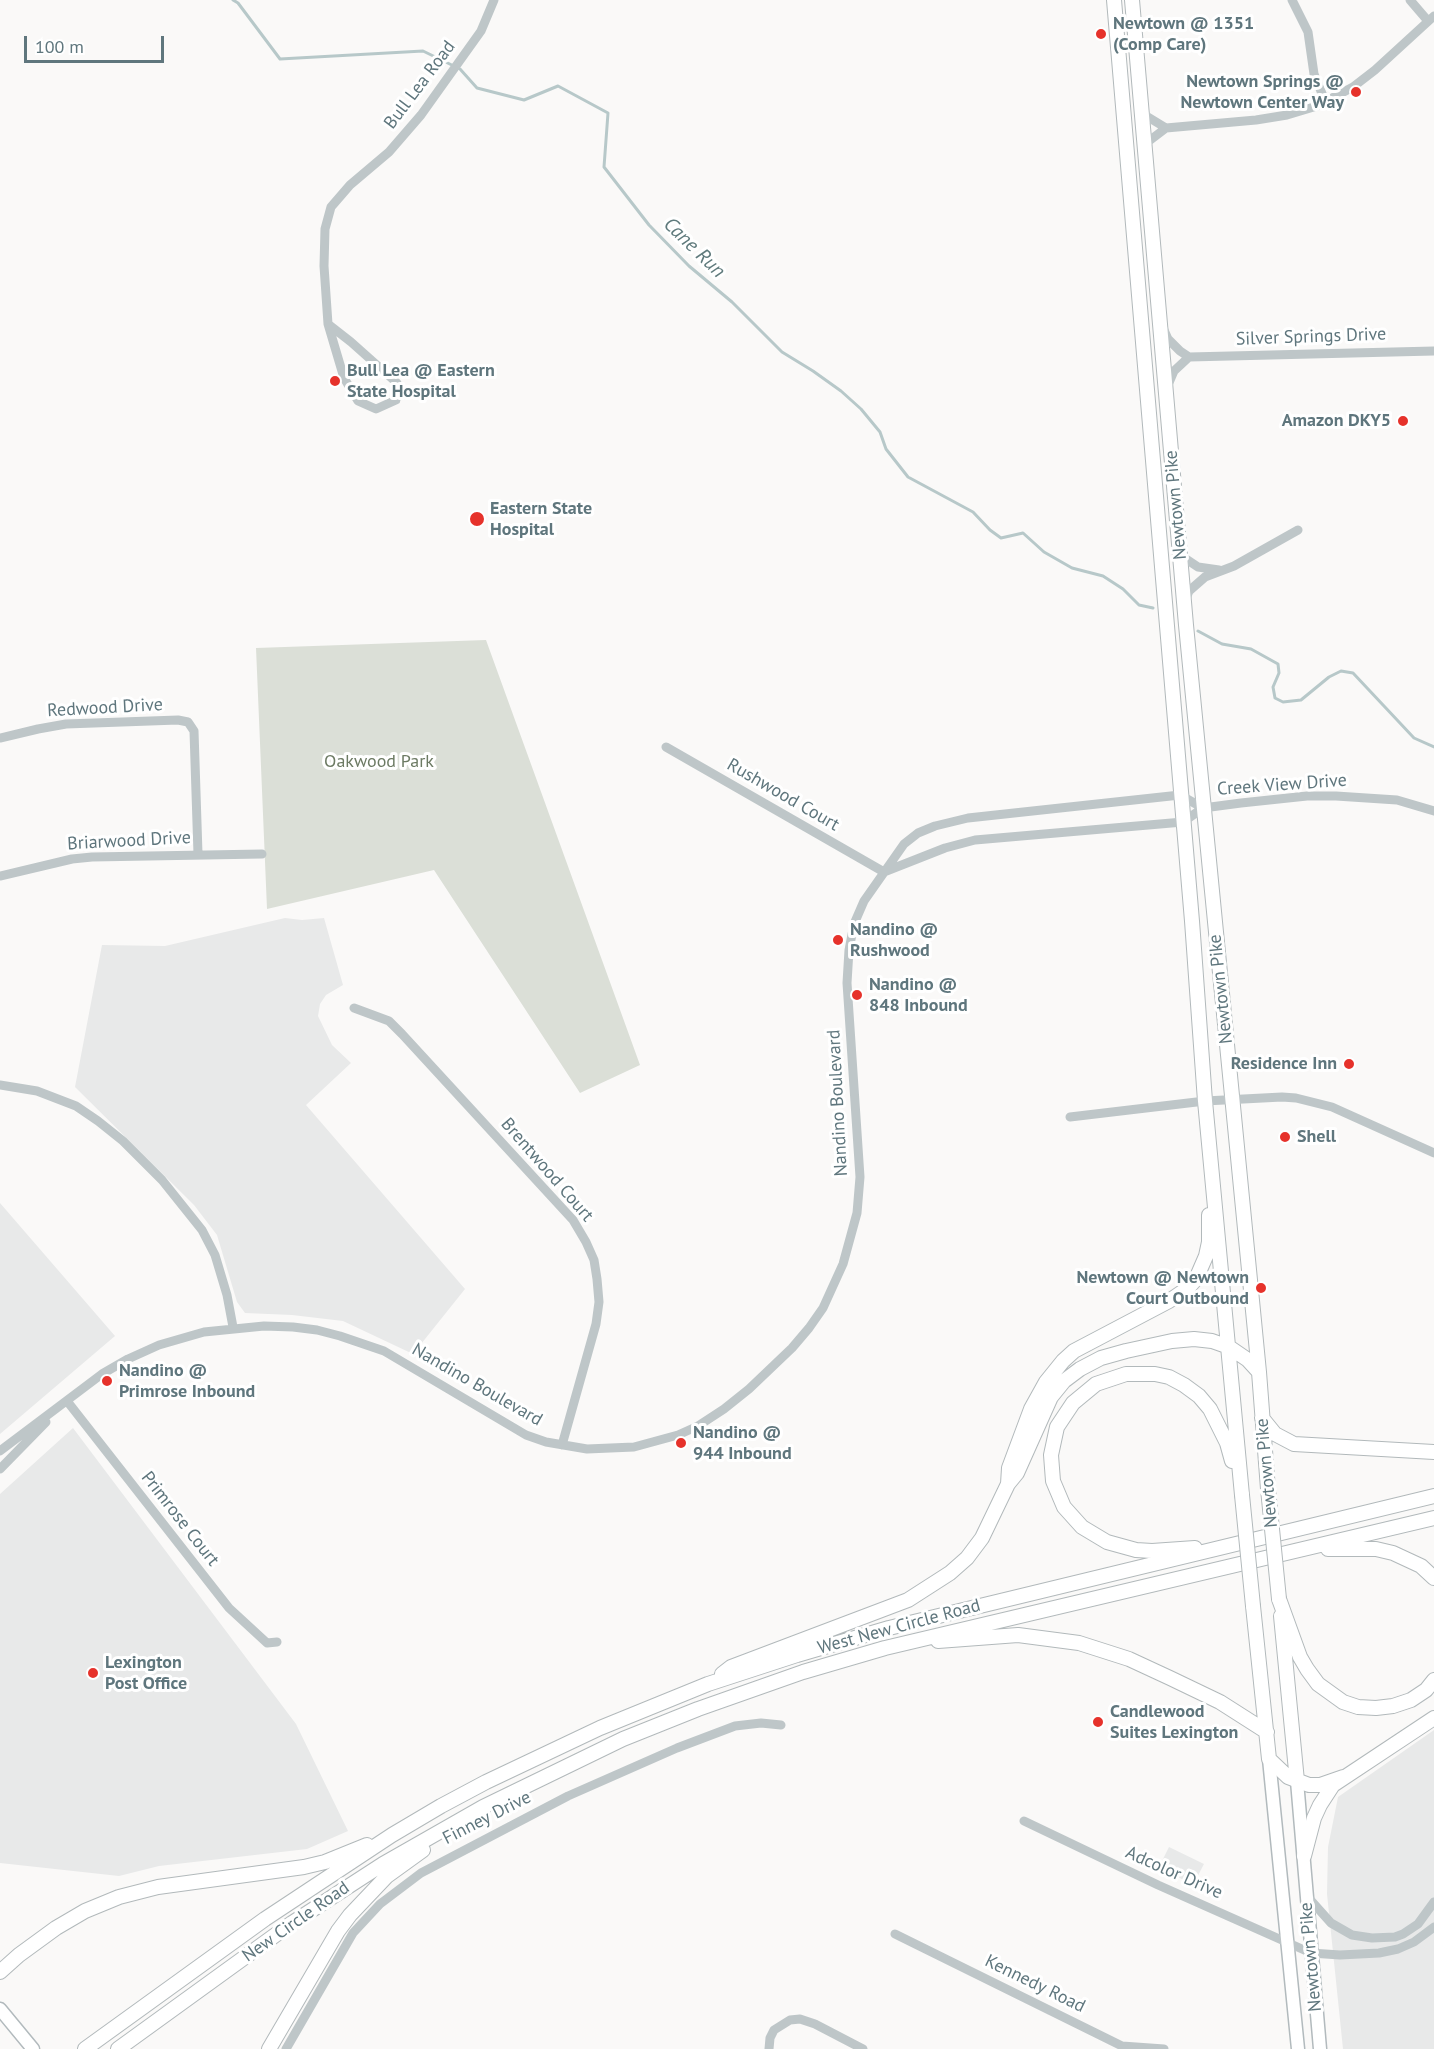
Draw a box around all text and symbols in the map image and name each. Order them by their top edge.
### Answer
place label: Newtown @ 1351 (Comp Care) [1113,13,1254,56]
scale bar [27,24,166,62]
marker: Newtown @ 1351 (Comp Care) [1094,27,1108,41]
text: 100 m [35,35,84,58]
street label: Bull Lea Road [380,37,460,133]
place label: Newtown Springs @ Newtown Center Way [1181,71,1344,113]
marker: Newtown Springs @ Newtown Center Way [1349,85,1363,99]
water label: Cane Run [658,213,730,283]
street label: Silver Springs Drive [1235,324,1387,350]
place label: Bull Lea @ Eastern State Hospital [347,360,495,403]
marker: Bull Lea @ Eastern State Hospital [328,374,342,388]
place label: Amazon DKY5 [1282,410,1391,432]
marker: Amazon DKY5 [1396,414,1410,428]
street label: Newtown Pike [1160,449,1192,561]
place label: Eastern State Hospital [490,498,592,540]
marker: Eastern State Hospital [468,510,486,528]
street label: Redwood Drive [47,694,163,722]
park label: Oakwood Park [324,751,434,773]
street label: Rushwood Court [723,754,843,836]
street label: Creek View Drive [1216,770,1348,800]
street label: Briarwood Drive [67,827,191,855]
place label: Nandino @ Rushwood [850,919,938,962]
marker: Nandino @ Rushwood [831,933,845,947]
street label: Newtown Pike [1205,933,1237,1045]
place label: Nandino @ 848 Inbound [869,974,968,1016]
marker: Nandino @ 848 Inbound [850,988,864,1002]
street label: Nandino Boulevard [823,1029,853,1177]
place label: Residence Inn [1231,1053,1337,1075]
marker: Residence Inn [1342,1057,1356,1071]
street label: Brentwood Court [496,1114,598,1226]
place label: Shell [1297,1126,1336,1148]
marker: Shell [1278,1130,1292,1144]
place label: Newtown @ Newtown Court Outbound [1077,1267,1249,1310]
marker: Newtown @ Newtown Court Outbound [1254,1281,1268,1295]
street label: Nandino Boulevard [408,1339,546,1431]
place label: Nandino @ Primrose Inbound [119,1360,255,1402]
marker: Nandino @ Primrose Inbound [100,1374,114,1388]
street label: Newtown Pike [1251,1417,1283,1529]
place label: Nandino @ 944 Inbound [693,1422,792,1464]
marker: Nandino @ 944 Inbound [674,1436,688,1450]
street label: Primrose Court [136,1467,224,1571]
street label: West New Circle Road [815,1595,983,1659]
place label: Lexington Post Office [105,1652,187,1694]
marker: Lexington Post Office [86,1666,100,1680]
place label: Candlewood Suites Lexington [1110,1701,1238,1744]
marker: Candlewood Suites Lexington [1091,1715,1105,1729]
street label: Finney Drive [439,1787,535,1849]
street label: Adcolor Drive [1122,1842,1226,1904]
street label: New Circle Road [238,1877,354,1967]
street label: Newtown Pike [1295,1901,1327,2013]
street label: Kennedy Road [981,1950,1089,2018]

